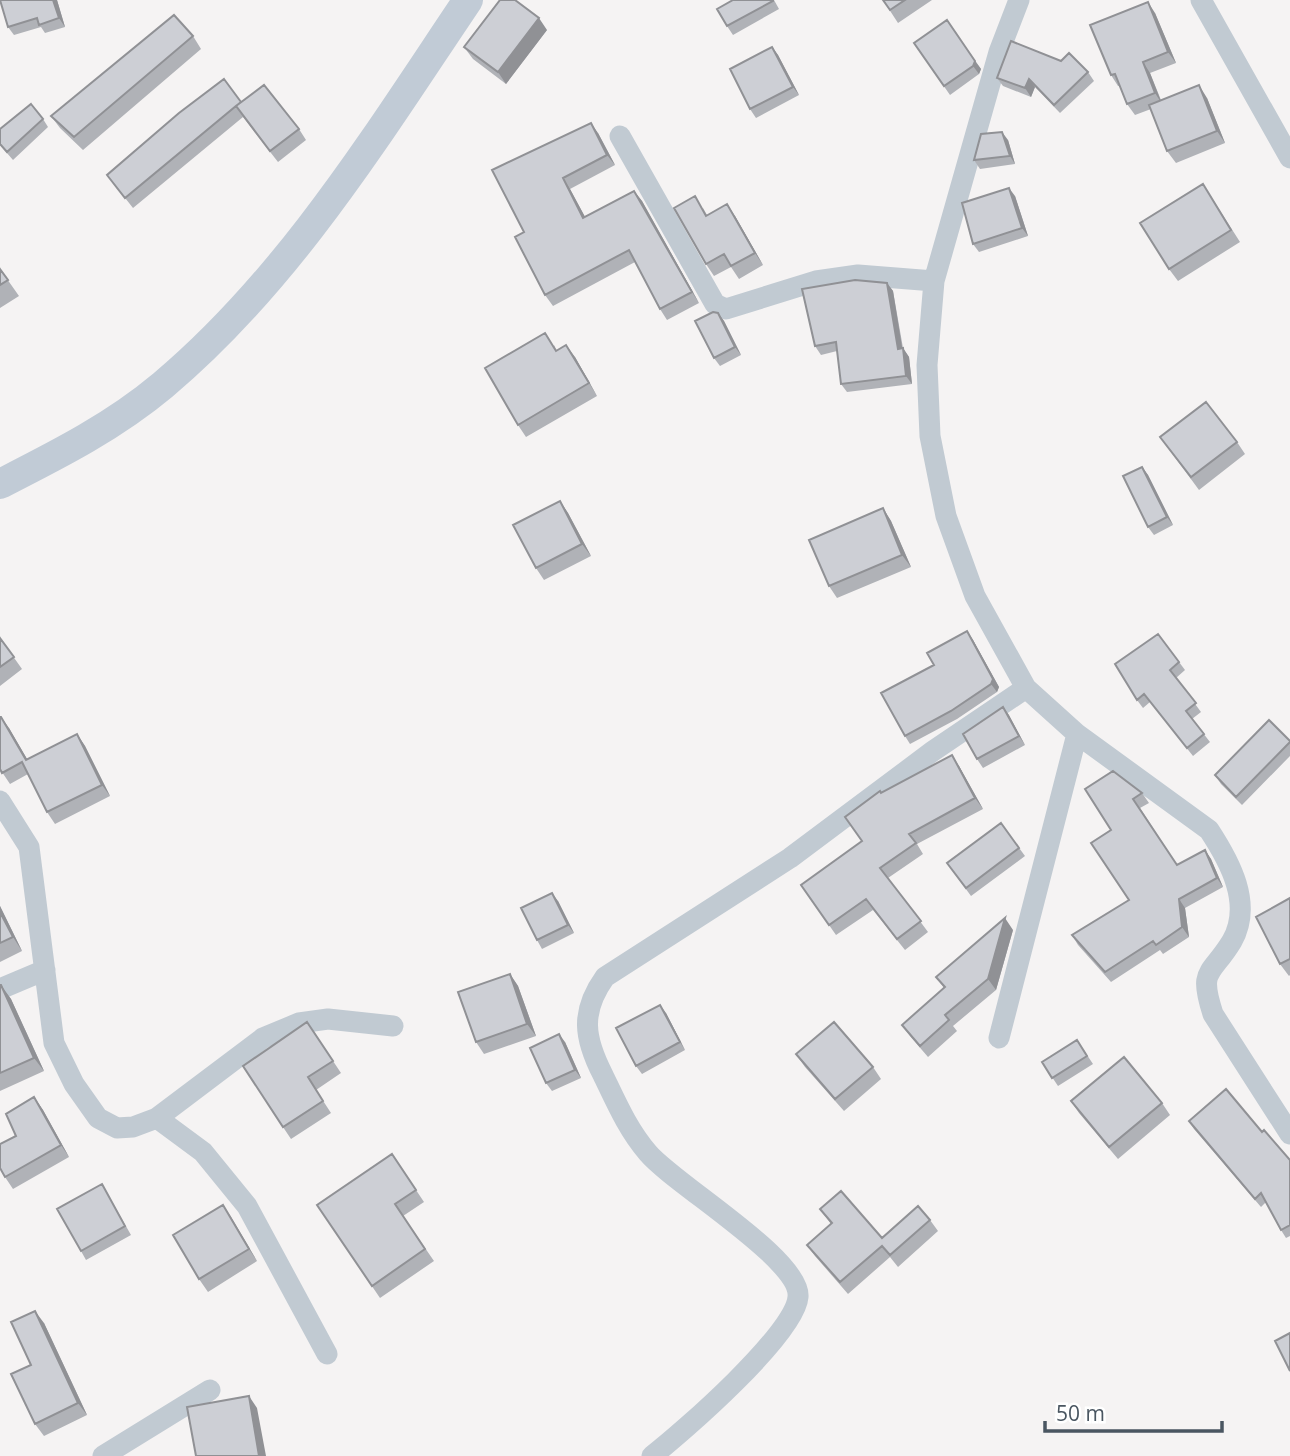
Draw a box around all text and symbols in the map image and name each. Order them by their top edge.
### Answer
scale bar [1045,1390,1222,1434]
text: 50 m [1056,1399,1105,1427]

